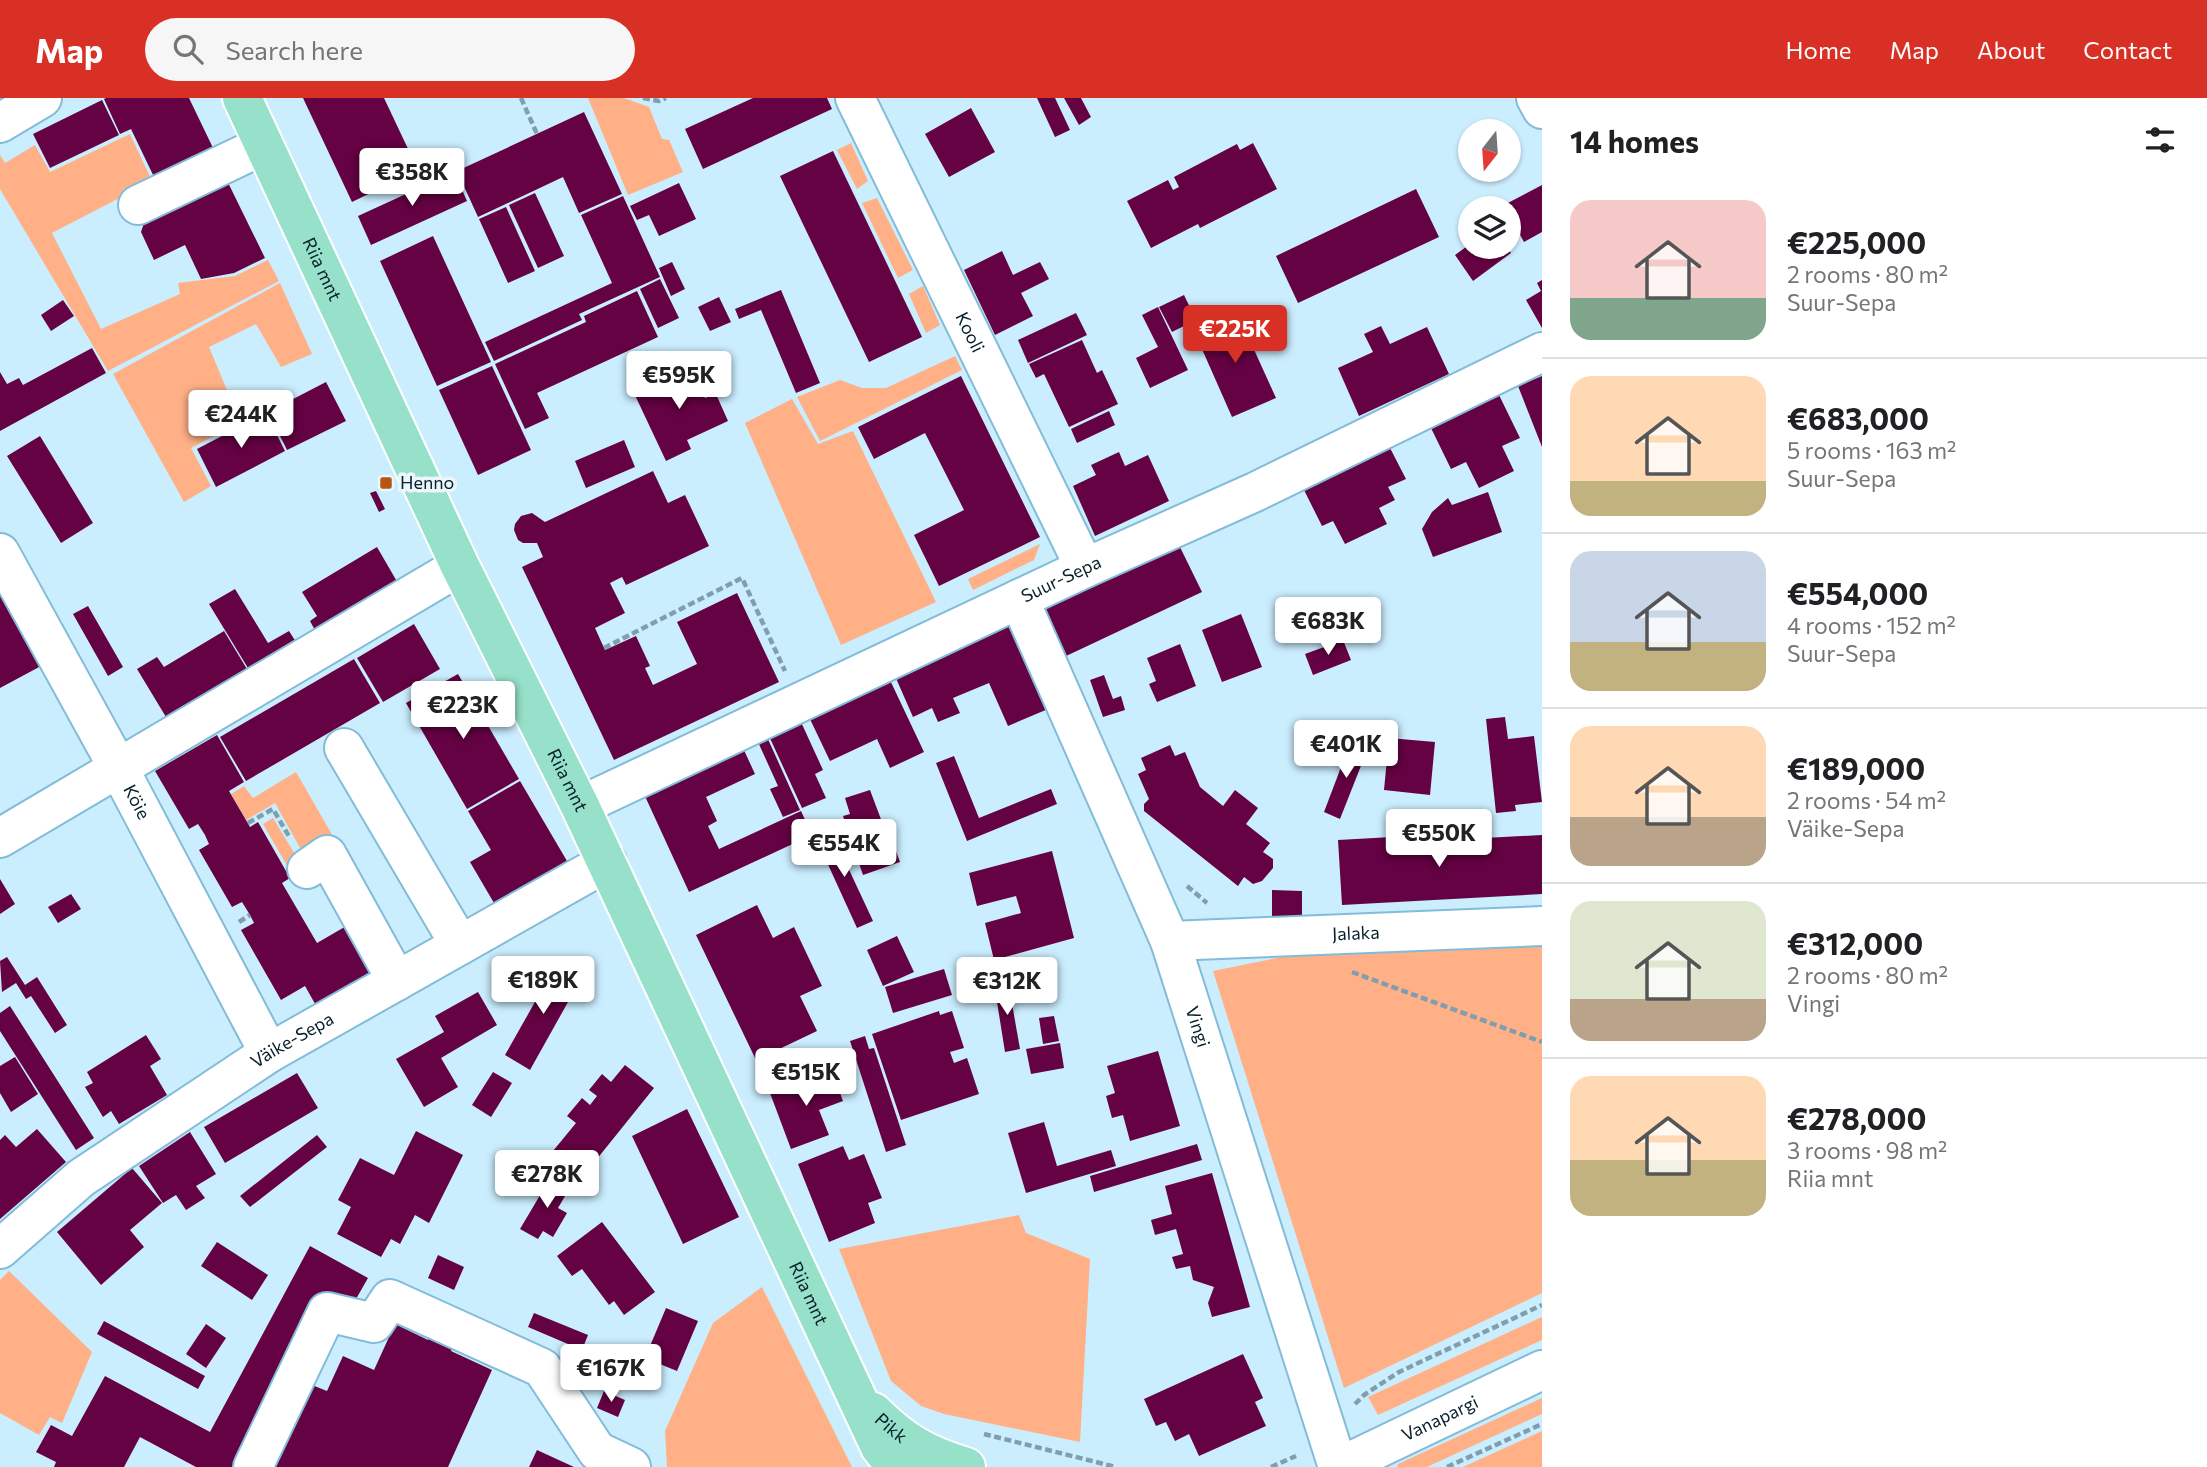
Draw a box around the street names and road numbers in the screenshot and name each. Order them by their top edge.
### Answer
street label: Riia mnt [298,234,347,304]
street label: Kooli [951,308,990,356]
street label: Suur-Sepa [1017,550,1104,607]
street label: Riia mnt [543,745,593,815]
street label: Köie [119,780,156,823]
street label: Jalaka [1331,921,1380,944]
street label: Vingi [1182,1003,1215,1050]
street label: Väike-Sepa [246,1007,337,1072]
street label: Riia mnt [785,1258,833,1329]
street label: Vanapargi [1398,1390,1481,1445]
street label: Pikk [871,1408,912,1447]

